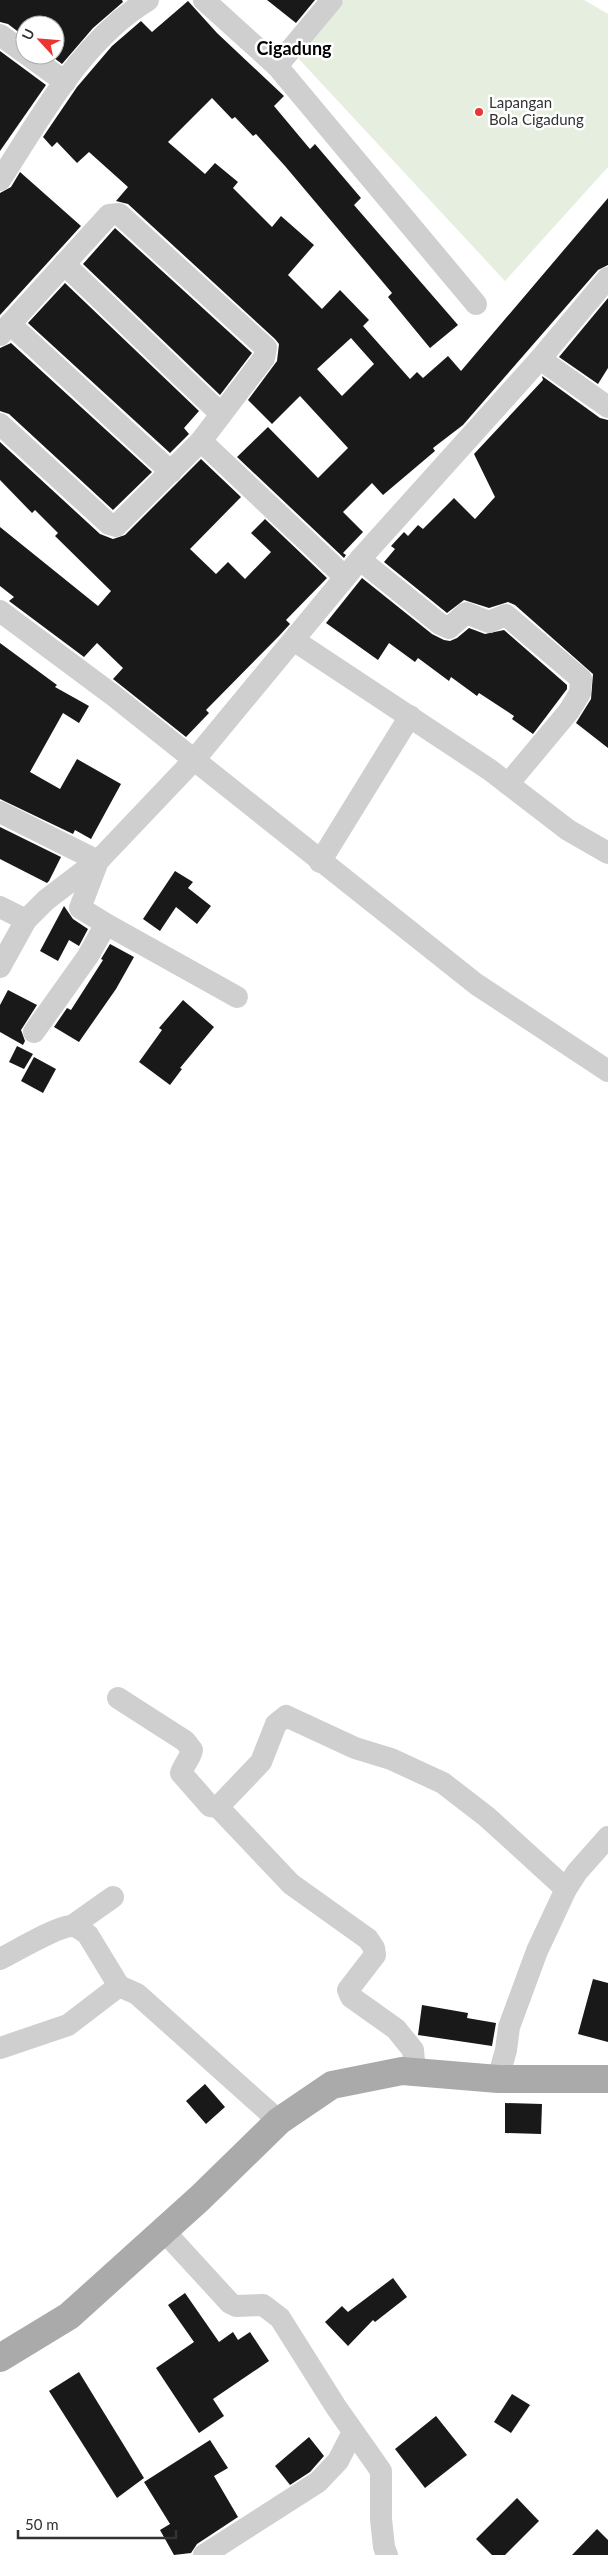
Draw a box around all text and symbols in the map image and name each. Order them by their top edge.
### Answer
north arrow [15,15,65,65]
text: U [18,26,38,42]
district label: Cigadung [256,37,332,59]
place label: Lapangan Bola Cigadung [489,93,584,128]
marker: Lapangan Bola Cigadung [473,106,485,118]
scale bar [18,2508,175,2540]
text: 50 m [25,2515,59,2533]

